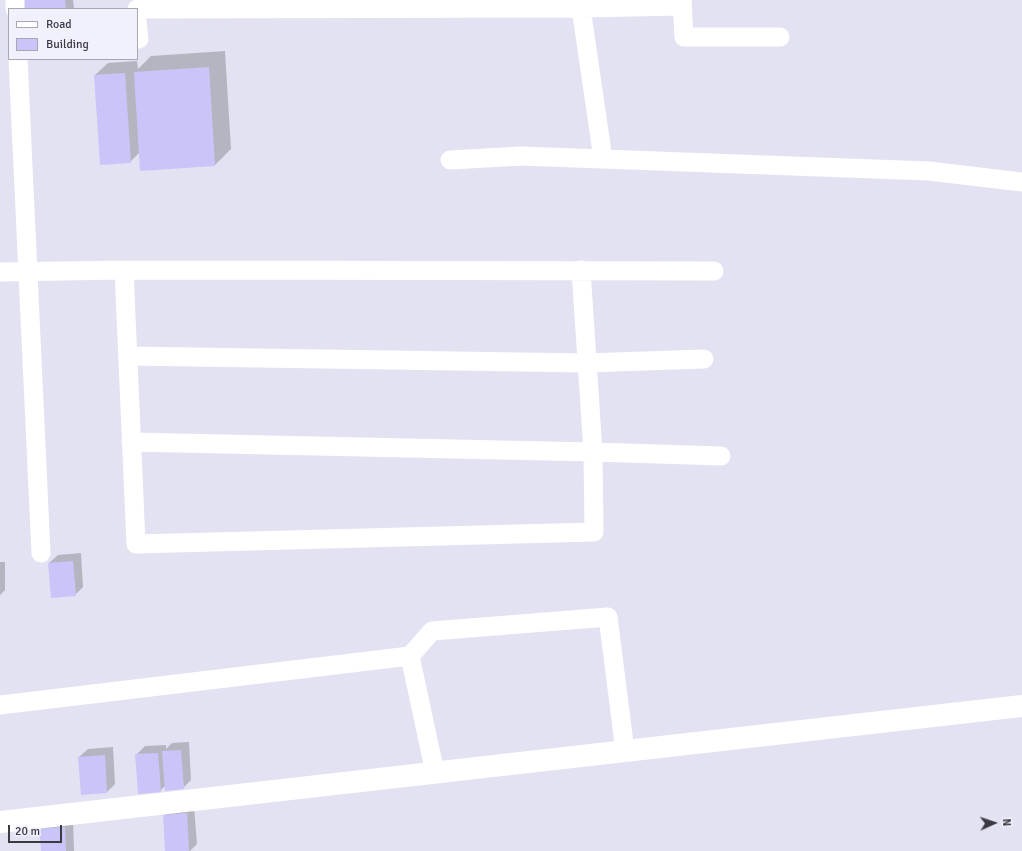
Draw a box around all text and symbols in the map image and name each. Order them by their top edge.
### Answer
legend [8,8,138,60]
text: Road [46,17,72,32]
text: Building [46,37,89,52]
north arrow [974,803,1014,843]
scale bar [10,817,64,843]
text: N [1000,818,1013,827]
text: 20 m [15,824,40,839]

